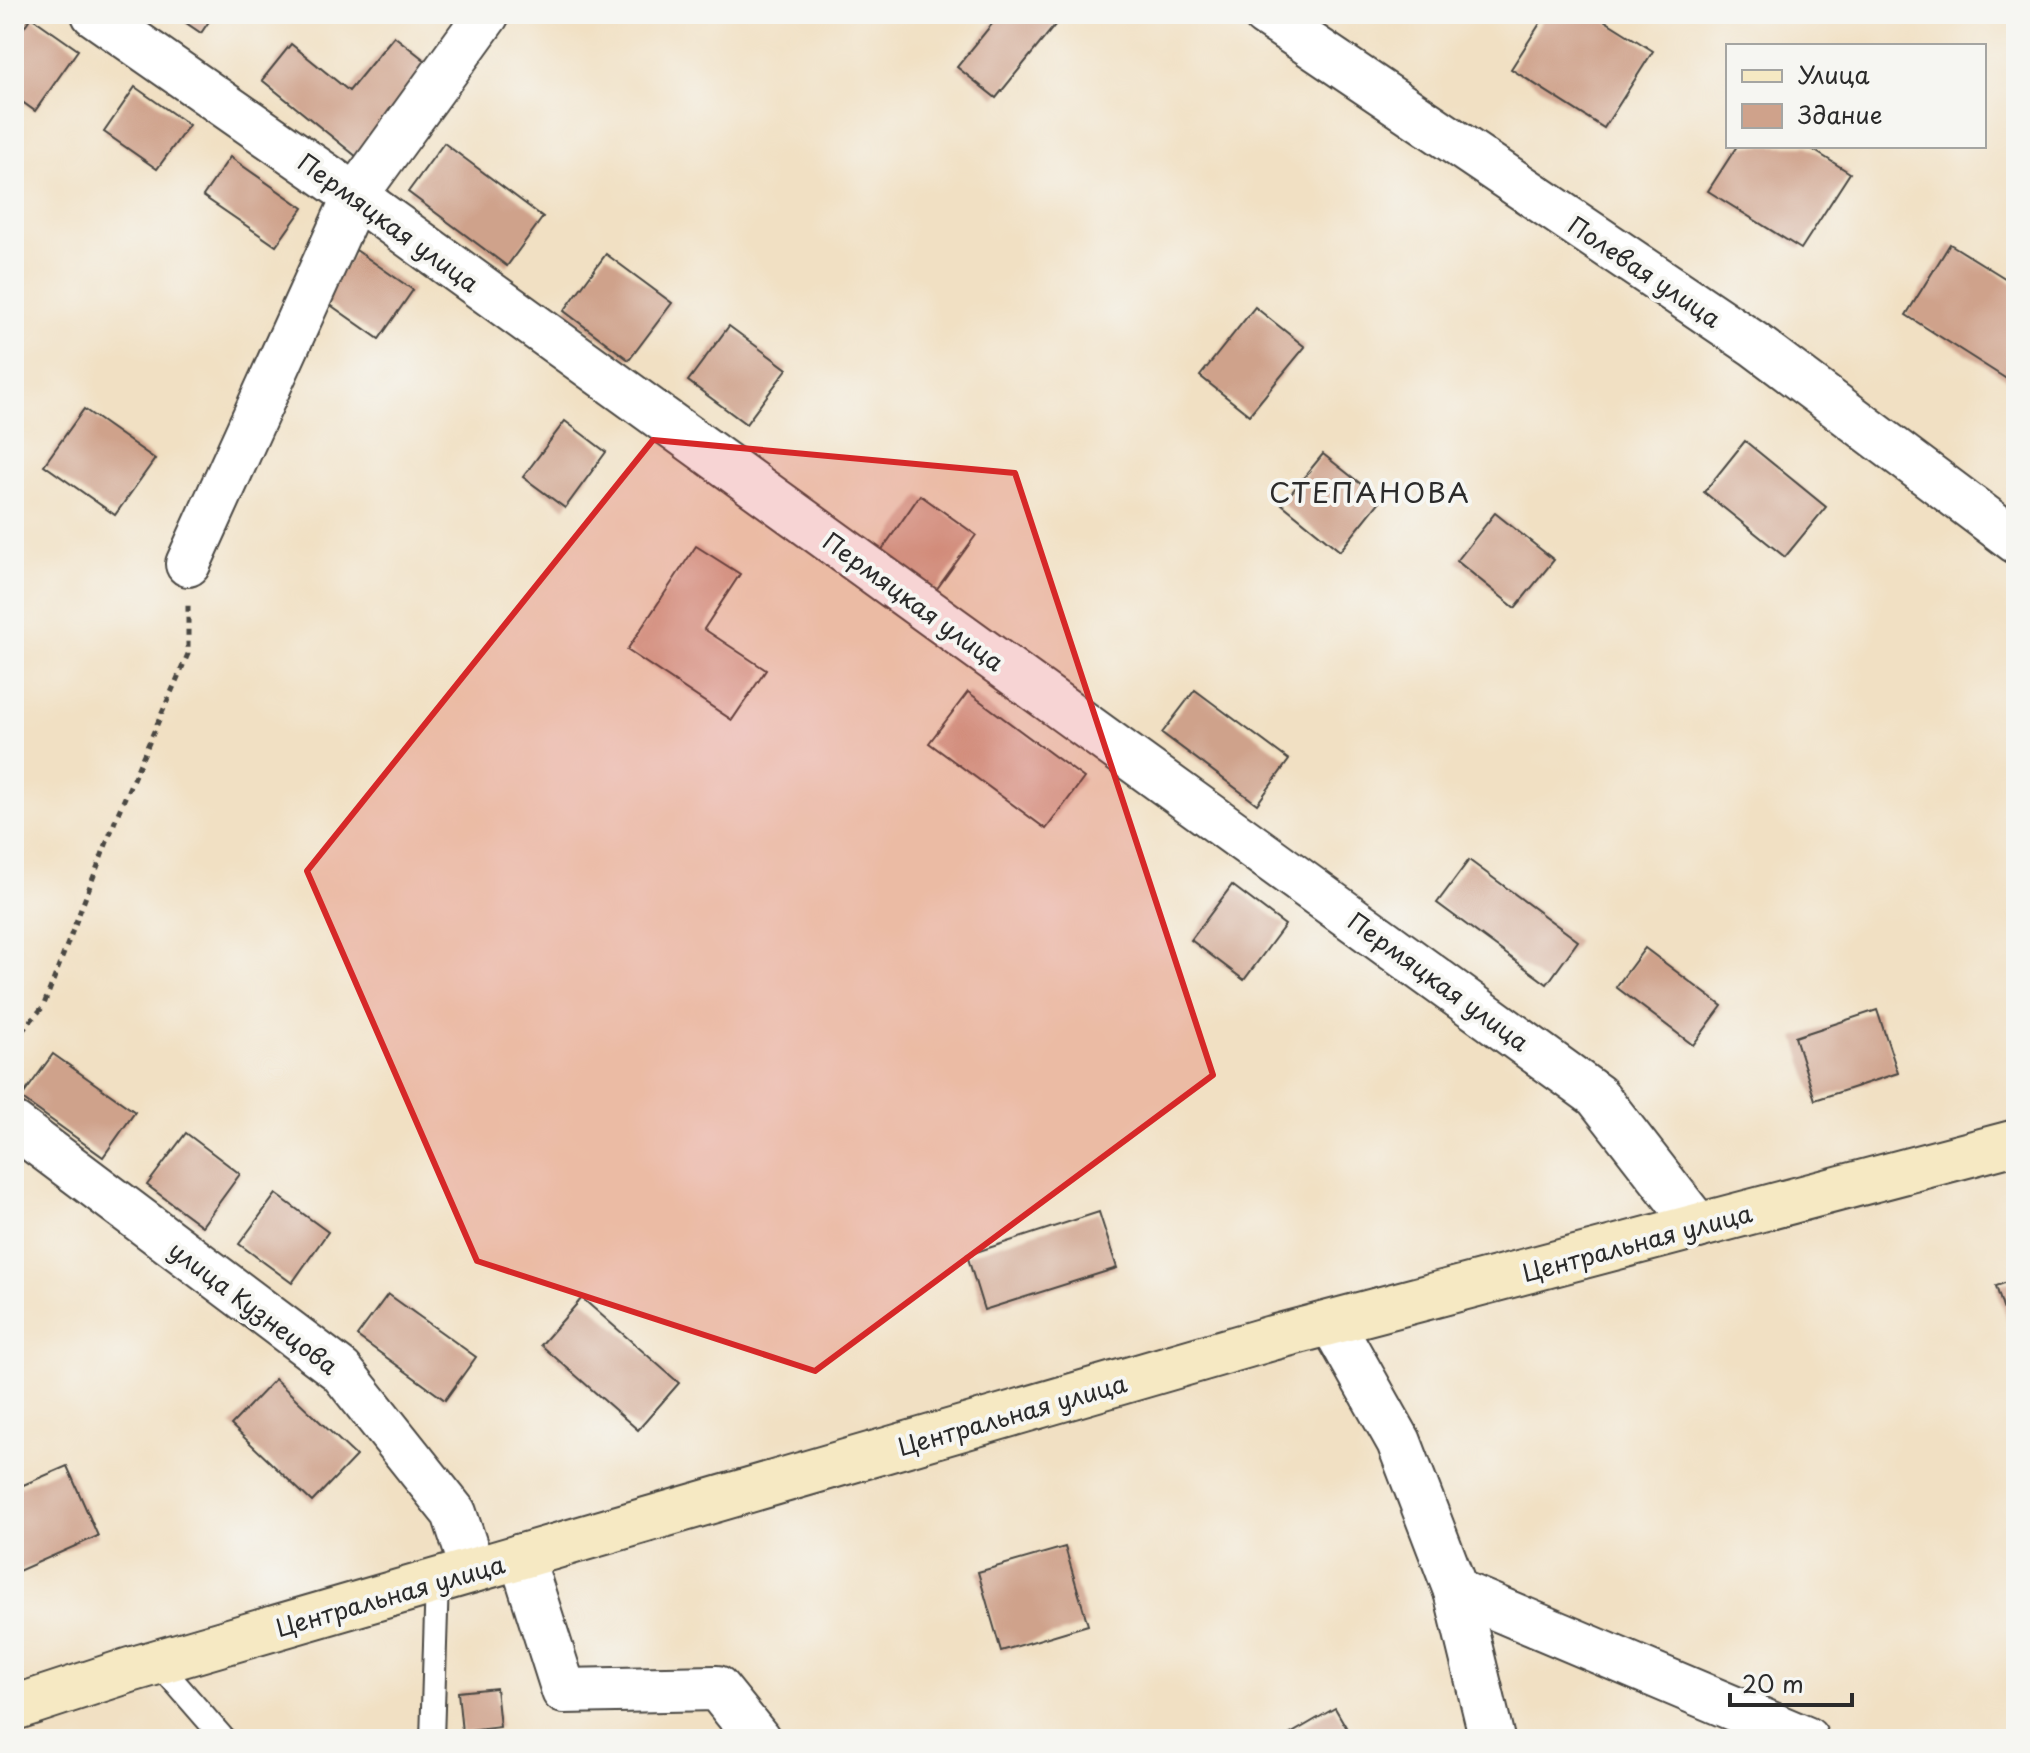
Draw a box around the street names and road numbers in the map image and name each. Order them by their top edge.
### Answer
street label: Пермяцкая улица [291,144,487,300]
street label: Полевая улица [1561,206,1729,336]
street label: Пермяцкая улица [816,523,1012,679]
street label: Пермяцкая улица [1341,903,1537,1059]
street label: Центральная улица [1518,1194,1756,1290]
street label: улица Кузнецова [162,1231,346,1383]
street label: Центральная улица [893,1364,1131,1464]
street label: Центральная улица [271,1545,509,1645]

